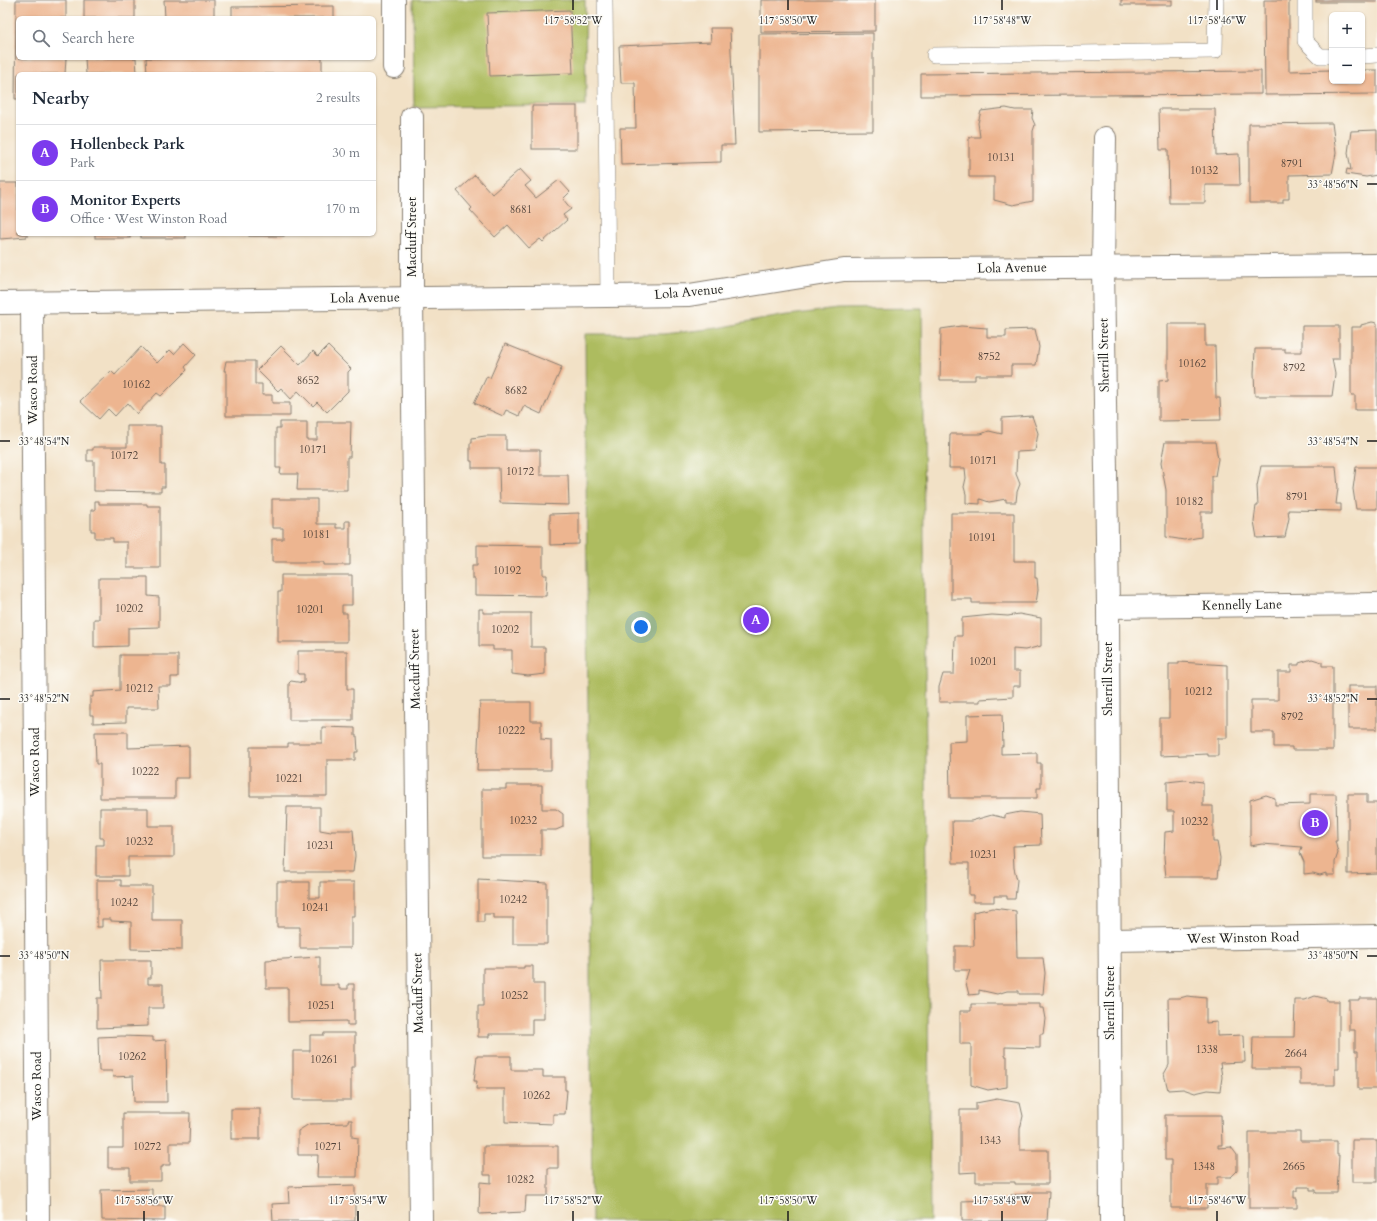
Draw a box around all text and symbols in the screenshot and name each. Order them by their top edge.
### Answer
map controls [1329,12,1365,84]
button: + [1329,12,1365,48]
text: 117°58'52"W [544,14,603,28]
text: 117°58'50"W [759,14,818,28]
text: 117°58'48"W [973,14,1032,28]
text: 117°58'46"W [1188,14,1247,28]
search box [16,16,376,60]
icon: search [30,27,52,49]
text: Search here [62,28,135,48]
button: − [1329,48,1365,84]
text: Nearby [32,87,89,110]
text: 2 results [316,89,360,107]
text: Hollenbeck Park [70,134,185,154]
text: A [40,144,50,162]
text: 30 m [332,144,360,162]
house number: 10131 [987,150,1015,165]
text: Park [70,154,95,172]
house number: 8791 [1281,156,1303,171]
house number: 10132 [1190,163,1218,178]
text: 33°48'56"N [1308,178,1359,192]
text: Monitor Experts [70,190,181,210]
street label: Macduff Street [403,197,421,277]
text: B [40,200,50,218]
text: 170 m [326,200,360,218]
house number: 8681 [510,202,532,217]
text: Office · West Winston Road [70,210,227,228]
street label: Lola Avenue [977,258,1047,278]
street label: Lola Avenue [654,280,724,304]
street label: Lola Avenue [330,288,400,308]
street label: Sherrill Street [1094,318,1114,392]
house number: 8752 [978,349,1001,364]
street label: Wasco Road [24,355,42,426]
house number: 10162 [1178,356,1206,371]
house number: 8792 [1283,360,1306,375]
house number: 8652 [297,373,320,388]
house number: 10162 [122,377,150,392]
house number: 8682 [505,383,528,398]
text: 33°48'54"N [19,435,70,449]
text: 33°48'54"N [1308,435,1359,449]
house number: 10171 [299,442,327,457]
house number: 10172 [110,448,138,463]
house number: 10171 [969,453,997,468]
house number: 10172 [506,464,534,479]
house number: 8791 [1286,489,1308,504]
house number: 10182 [1175,494,1203,509]
house number: 10181 [302,527,330,542]
house number: 10191 [968,530,996,545]
house number: 10192 [493,563,521,578]
street label: Kennelly Lane [1202,595,1282,615]
house number: 10202 [115,601,143,616]
house number: 10201 [296,602,324,617]
pin: A [743,605,769,635]
your location [631,617,651,637]
house number: 10202 [491,622,519,637]
street label: Macduff Street [405,629,425,709]
street label: Sherrill Street [1099,642,1117,716]
house number: 10201 [969,654,997,669]
house number: 10212 [125,681,153,696]
house number: 10212 [1184,684,1212,699]
text: 33°48'52"N [19,692,70,706]
text: 33°48'52"N [1308,692,1359,706]
house number: 8792 [1281,709,1304,724]
house number: 10222 [497,723,525,738]
street label: Wasco Road [26,727,44,798]
house number: 10222 [131,764,159,779]
house number: 10221 [275,771,303,786]
pin: B [1302,808,1328,838]
house number: 10232 [509,813,537,828]
house number: 10232 [1180,814,1208,829]
house number: 10232 [125,834,153,849]
house number: 10231 [306,838,334,853]
house number: 10231 [969,847,997,862]
house number: 10242 [499,892,527,907]
house number: 10242 [110,895,138,910]
house number: 10241 [301,900,329,915]
street label: West Winston Road [1186,928,1300,948]
text: 33°48'50"N [19,949,70,963]
text: 33°48'50"N [1308,949,1359,963]
street label: Macduff Street [408,953,428,1033]
street label: Sherrill Street [1101,966,1119,1040]
house number: 10252 [500,988,528,1003]
house number: 10251 [307,998,335,1013]
house number: 1338 [1196,1042,1218,1057]
house number: 2664 [1285,1046,1308,1061]
house number: 10262 [118,1049,146,1064]
street label: Wasco Road [28,1051,46,1122]
house number: 10261 [310,1052,338,1067]
house number: 10262 [522,1088,550,1103]
house number: 1343 [979,1133,1002,1148]
house number: 10272 [133,1139,161,1154]
house number: 10271 [314,1139,342,1154]
house number: 1348 [1193,1159,1215,1174]
house number: 2665 [1283,1159,1305,1174]
house number: 10282 [506,1172,534,1187]
text: 117°58'56"W [115,1194,174,1208]
text: 117°58'54"W [329,1194,388,1208]
text: 117°58'52"W [544,1194,603,1208]
text: 117°58'50"W [759,1194,818,1208]
text: 117°58'48"W [973,1194,1032,1208]
text: 117°58'46"W [1188,1194,1247,1208]

